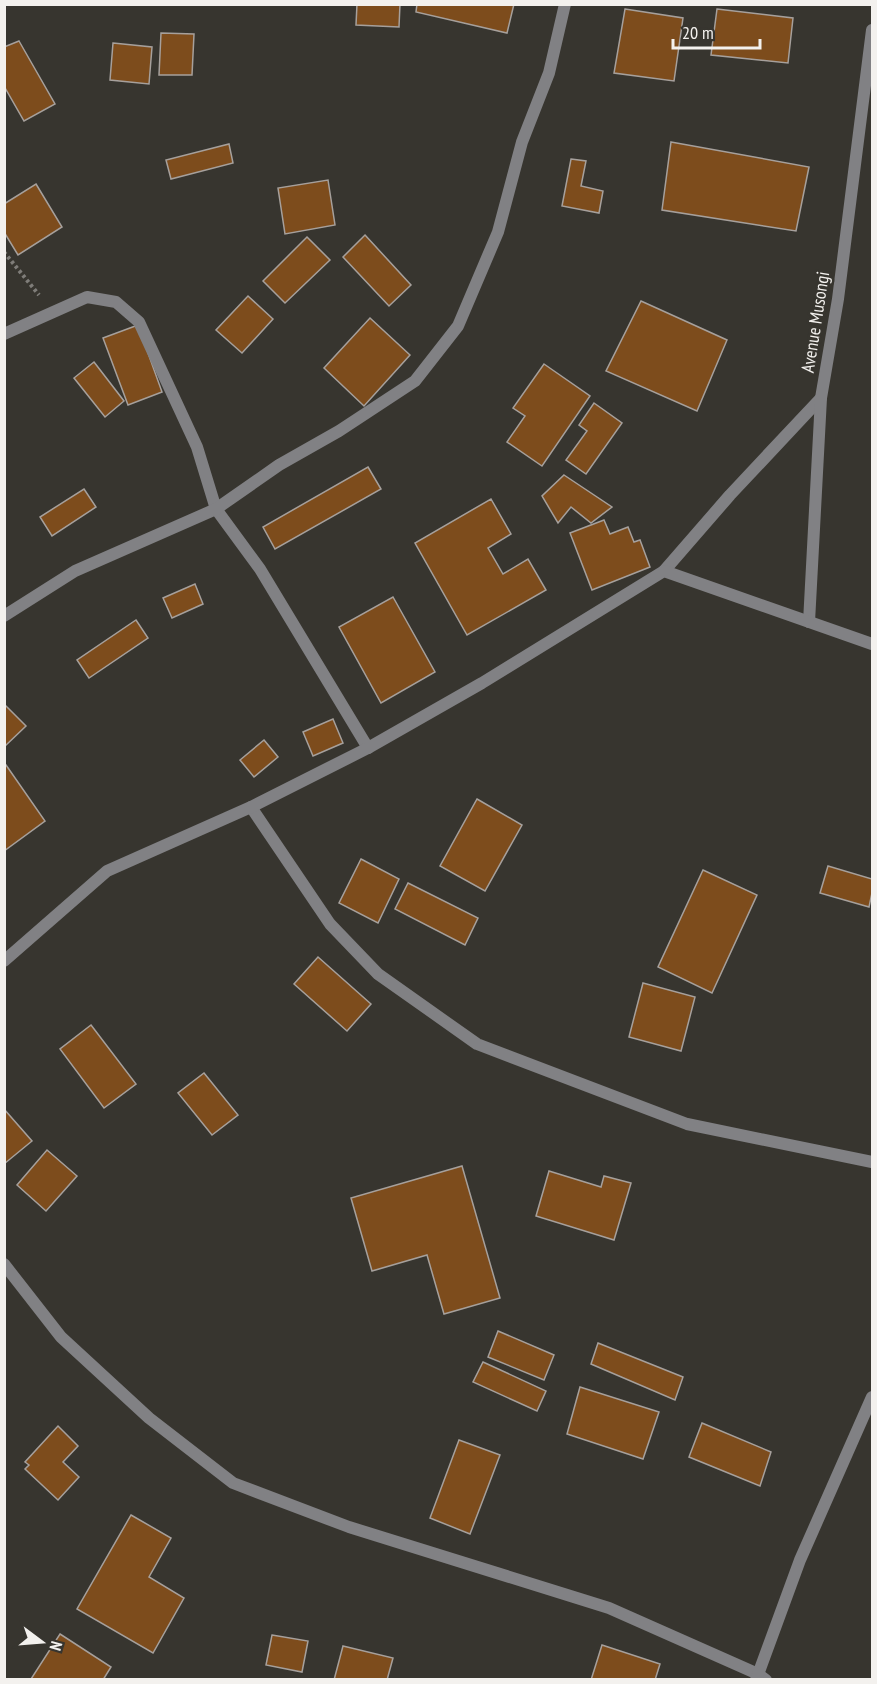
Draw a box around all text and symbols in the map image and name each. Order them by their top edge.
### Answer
scale bar [673,12,760,50]
text: 20 m [682,21,714,44]
street label: Avenue Musongi [796,270,834,374]
north arrow [12,1612,72,1672]
text: N [46,1639,67,1653]

